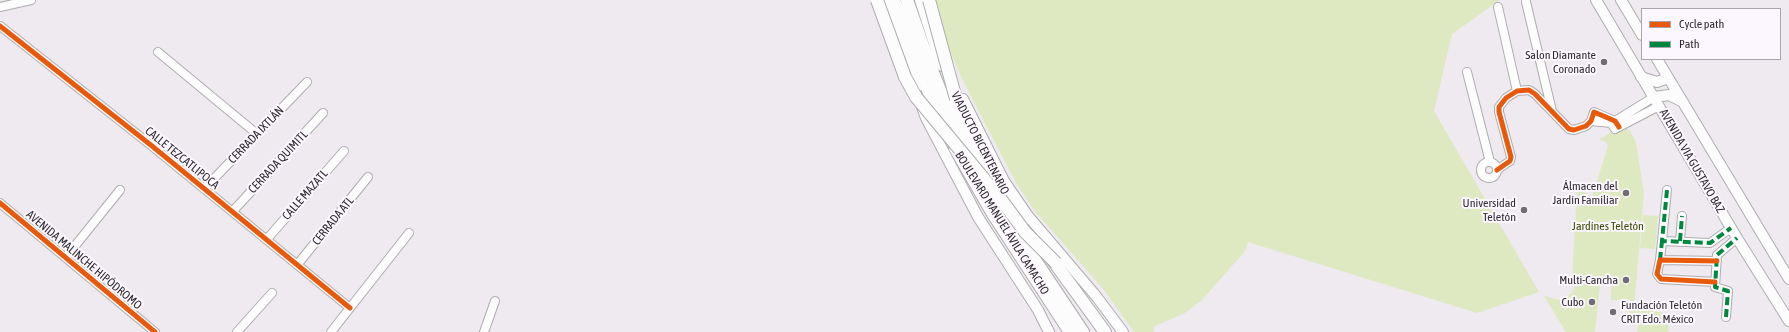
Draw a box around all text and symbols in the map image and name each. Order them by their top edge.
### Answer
legend [1641,8,1781,60]
text: Cycle path [1679,17,1724,31]
text: Path [1679,37,1700,51]
place label: Salon Diamante Coronado [1525,48,1596,76]
marker: Salon Diamante Coronado [1599,57,1609,67]
street label: VIADUCTO BICENTENARIO [948,89,1012,197]
street label: CERRADA IXTLÁN [225,103,287,167]
street label: AVENIDA VIA GUSTAVO BAZ [1656,106,1728,216]
street label: CALLE TEZCATLIPOCA [142,124,222,192]
street label: CERRADA QUIMITL [245,128,311,196]
street label: BOULEVARD MANUEL ÁVILA CAMACHO [952,149,1052,297]
street label: CALLE MAZATL [279,167,331,223]
place label: Álmacen del Jardín Familiar [1552,179,1618,207]
marker: Álmacen del Jardín Familiar [1621,188,1631,198]
street label: CERRADA ATL [309,194,357,248]
place label: Universidad Teletón [1463,196,1516,224]
marker: Universidad Teletón [1519,205,1529,215]
street label: AVENIDA MALINCHE HIPÓDROMO [23,207,145,313]
park label: Jardínes Teletón [1572,219,1644,233]
place label: Multi-Cancha [1559,273,1618,287]
marker: Multi-Cancha [1621,275,1631,285]
place label: Cubo [1561,295,1584,309]
marker: Cubo [1587,297,1597,307]
place label: Fundación Teletón CRIT Edo. México [1621,298,1702,326]
marker: Fundación Teletón CRIT Edo. México [1608,307,1618,317]

